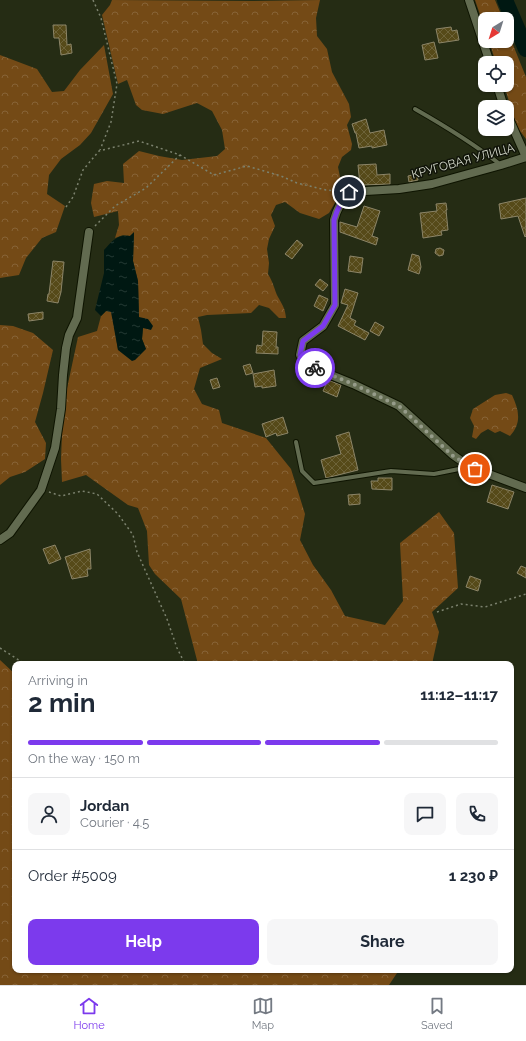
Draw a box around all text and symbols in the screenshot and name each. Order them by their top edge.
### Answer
north arrow [478,12,514,48]
map controls [478,12,514,136]
button: locate [478,56,514,92]
button: layers [478,100,514,136]
street label: КРУГОВАЯ УЛИЦА [410,140,516,182]
pin [332,175,366,209]
icon: home [338,181,360,203]
courier [295,348,335,388]
icon: bike [304,357,326,379]
pin [458,452,492,486]
icon: bag [464,458,486,480]
text: Arriving in [28,673,88,688]
text: 11:12–11:17 [420,686,498,704]
text: 2 min [28,688,95,718]
text: On the way · 150 m [28,751,140,766]
button: person [28,793,70,835]
button: chat [404,793,446,835]
button: phone [456,793,498,835]
text: Jordan [80,797,129,815]
text: Courier · 4.5 [80,815,149,830]
text: Order #5009 [28,867,117,885]
text: 1 230 ₽ [449,867,498,885]
button: Help [28,919,259,965]
button: Share [267,919,498,965]
tab: Home [74,995,105,1032]
tab: Map [252,995,274,1032]
tab: Saved [421,995,452,1032]

